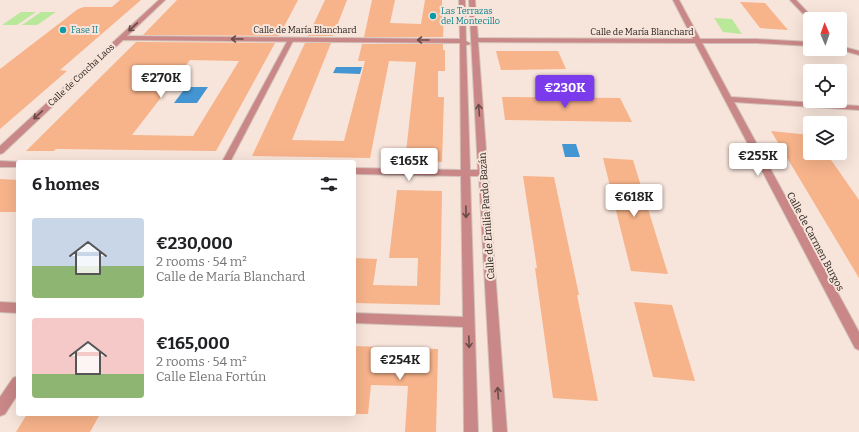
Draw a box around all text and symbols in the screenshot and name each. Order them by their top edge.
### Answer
place label: Las Terrazas del Montecillo [441,6,500,26]
marker: Las Terrazas del Montecillo [428,11,438,21]
north arrow [803,12,847,56]
map controls [803,12,847,160]
one-way arrow [128,22,138,31]
marker: Fase II [58,25,68,35]
place label: Fase II [71,25,98,35]
street label: Calle de María Blanchard [253,25,357,35]
street label: Calle de María Blanchard [590,27,694,37]
one-way arrow [231,35,244,43]
one-way arrow [417,36,430,43]
street label: Calle de Concha Laos [46,42,116,108]
button: locate [803,64,847,108]
pin: €270K [133,65,189,99]
text: €270K [141,70,181,85]
pin: €230K [537,75,593,109]
text: €230K [544,80,586,95]
one-way arrow [476,104,483,117]
one-way arrow [33,110,43,120]
button: layers [803,116,847,160]
pin: €255K [730,143,786,177]
pin: €165K [381,148,437,182]
text: €255K [738,148,778,163]
street label: Calle de Emilia Pardo Bazán [477,151,497,280]
text: €165K [390,153,428,168]
icon: filters [318,173,340,195]
text: 6 homes [32,174,100,195]
pin: €618K [606,184,662,218]
text: €618K [614,189,654,204]
street label: Calle de Carmen Burgos [784,190,846,293]
one-way arrow [462,205,470,218]
text: €230,000 [156,233,233,254]
icon: home [64,234,112,282]
text: 2 rooms · 54 m² [156,254,247,269]
text: Calle de María Blanchard [156,269,305,284]
text: €165,000 [156,333,230,354]
icon: home [64,334,112,382]
one-way arrow [465,335,472,348]
pin: €254K [372,347,428,381]
text: €254K [380,352,420,367]
text: 2 rooms · 54 m² [156,354,247,369]
text: Calle Elena Fortún [156,369,266,384]
one-way arrow [494,387,502,400]

